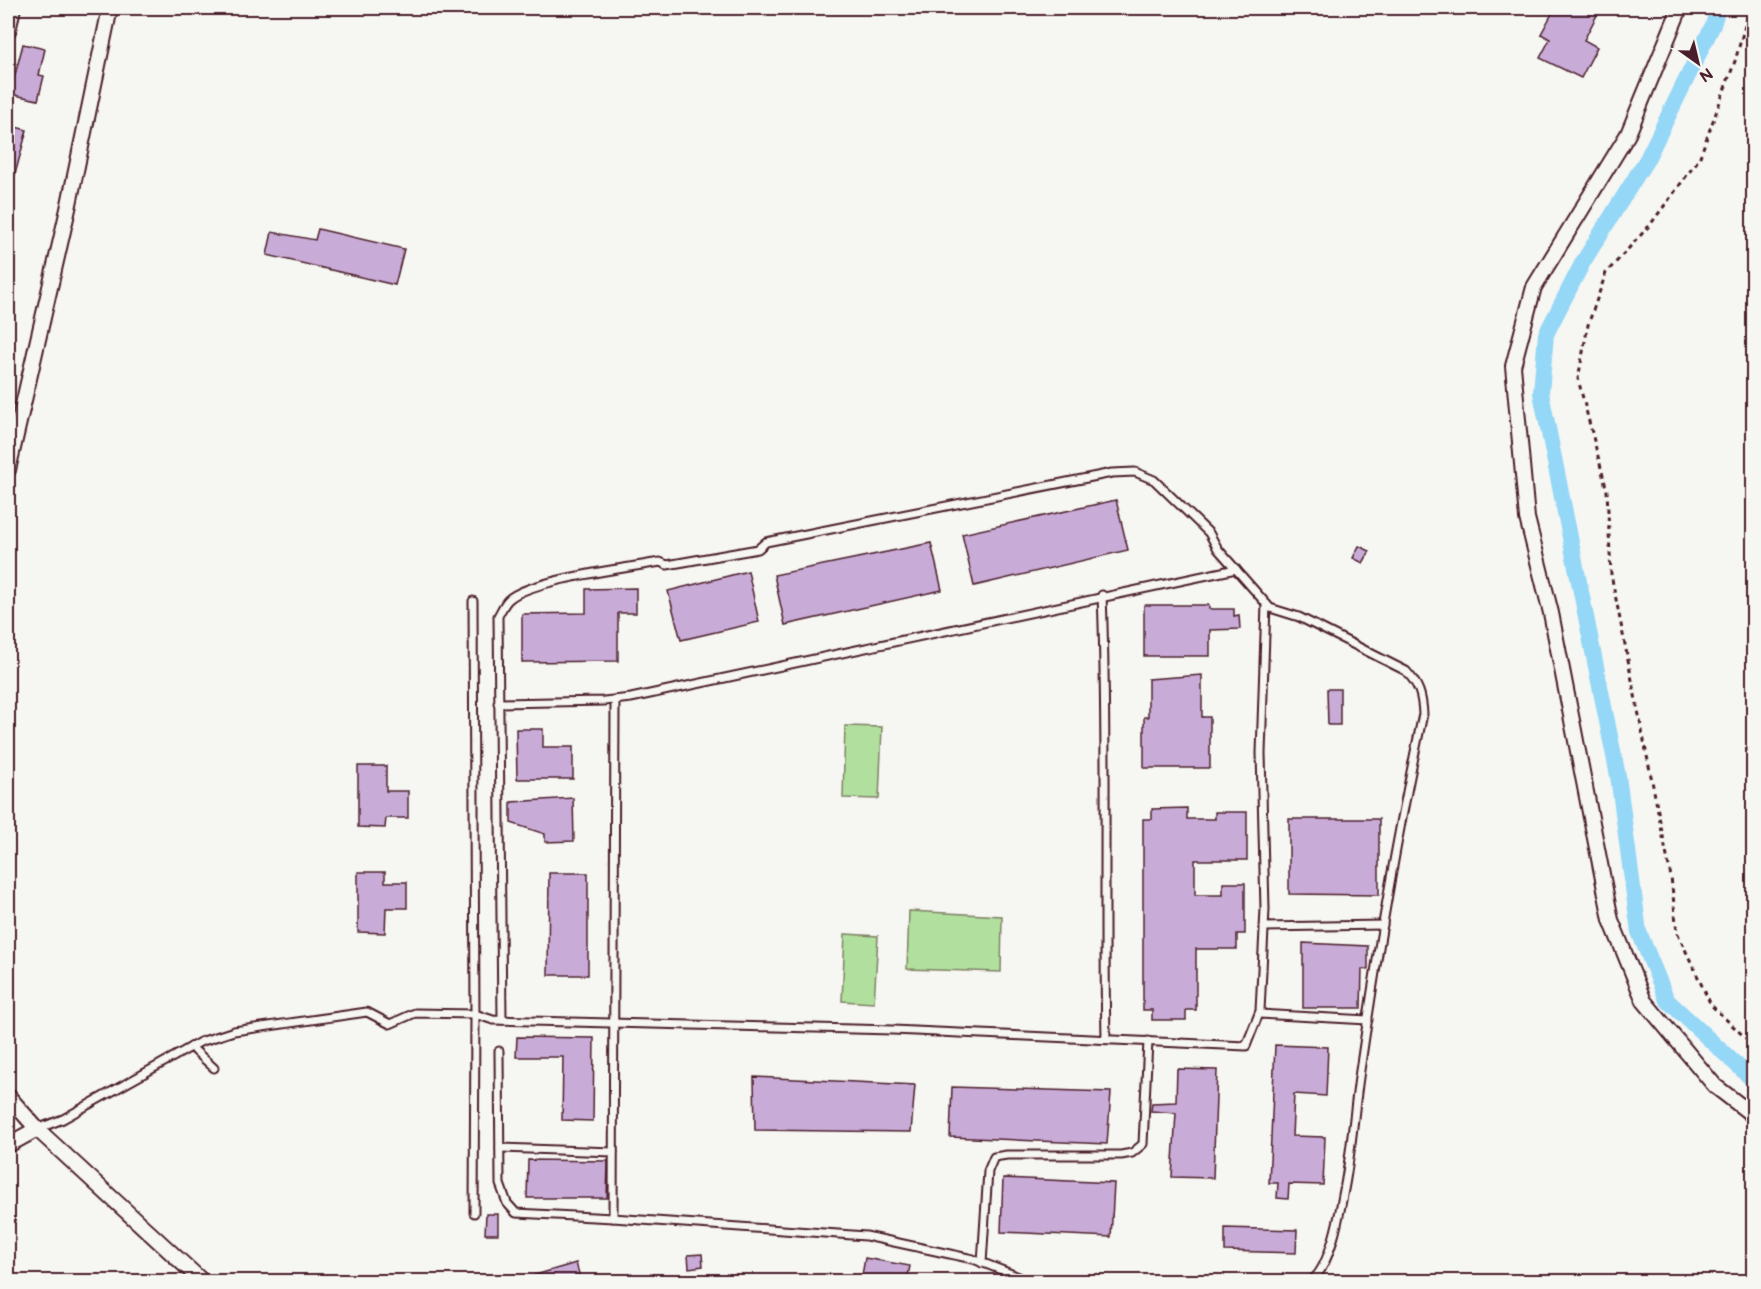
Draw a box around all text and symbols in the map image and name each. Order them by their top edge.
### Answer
north arrow [1668,33,1728,93]
text: N [1695,63,1716,85]

